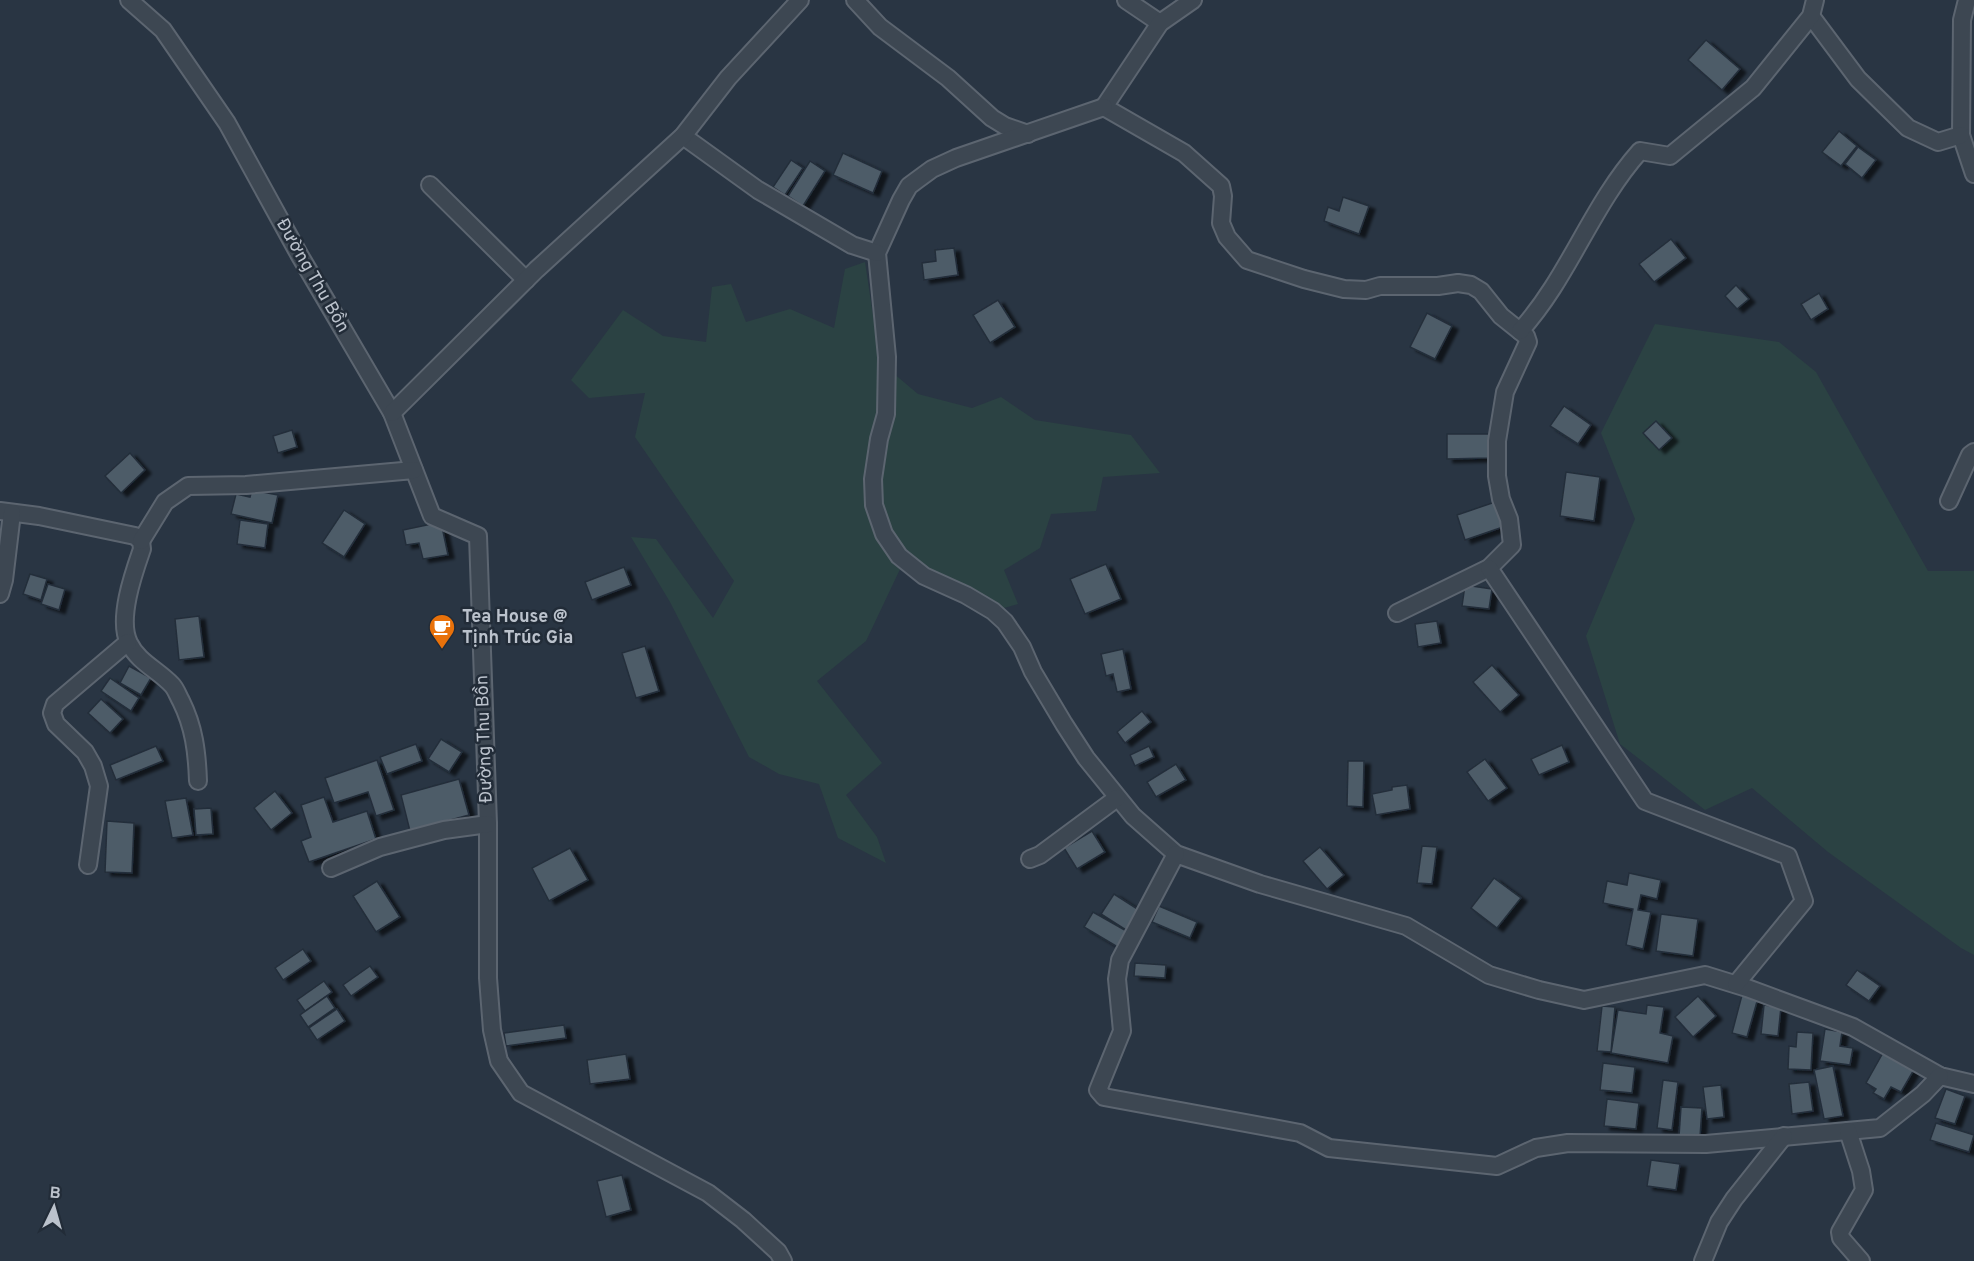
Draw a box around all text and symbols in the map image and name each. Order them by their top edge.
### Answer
street label: Đường Thu Bồn [270,214,355,337]
place label: Tea House @ Tịnh Trúc Gia [462,606,573,650]
cafe icon: Tea House @ Tịnh Trúc Gia [427,612,457,650]
street label: Đường Thu Bồn [470,675,499,803]
north arrow [24,1177,84,1237]
text: B [49,1184,62,1204]

